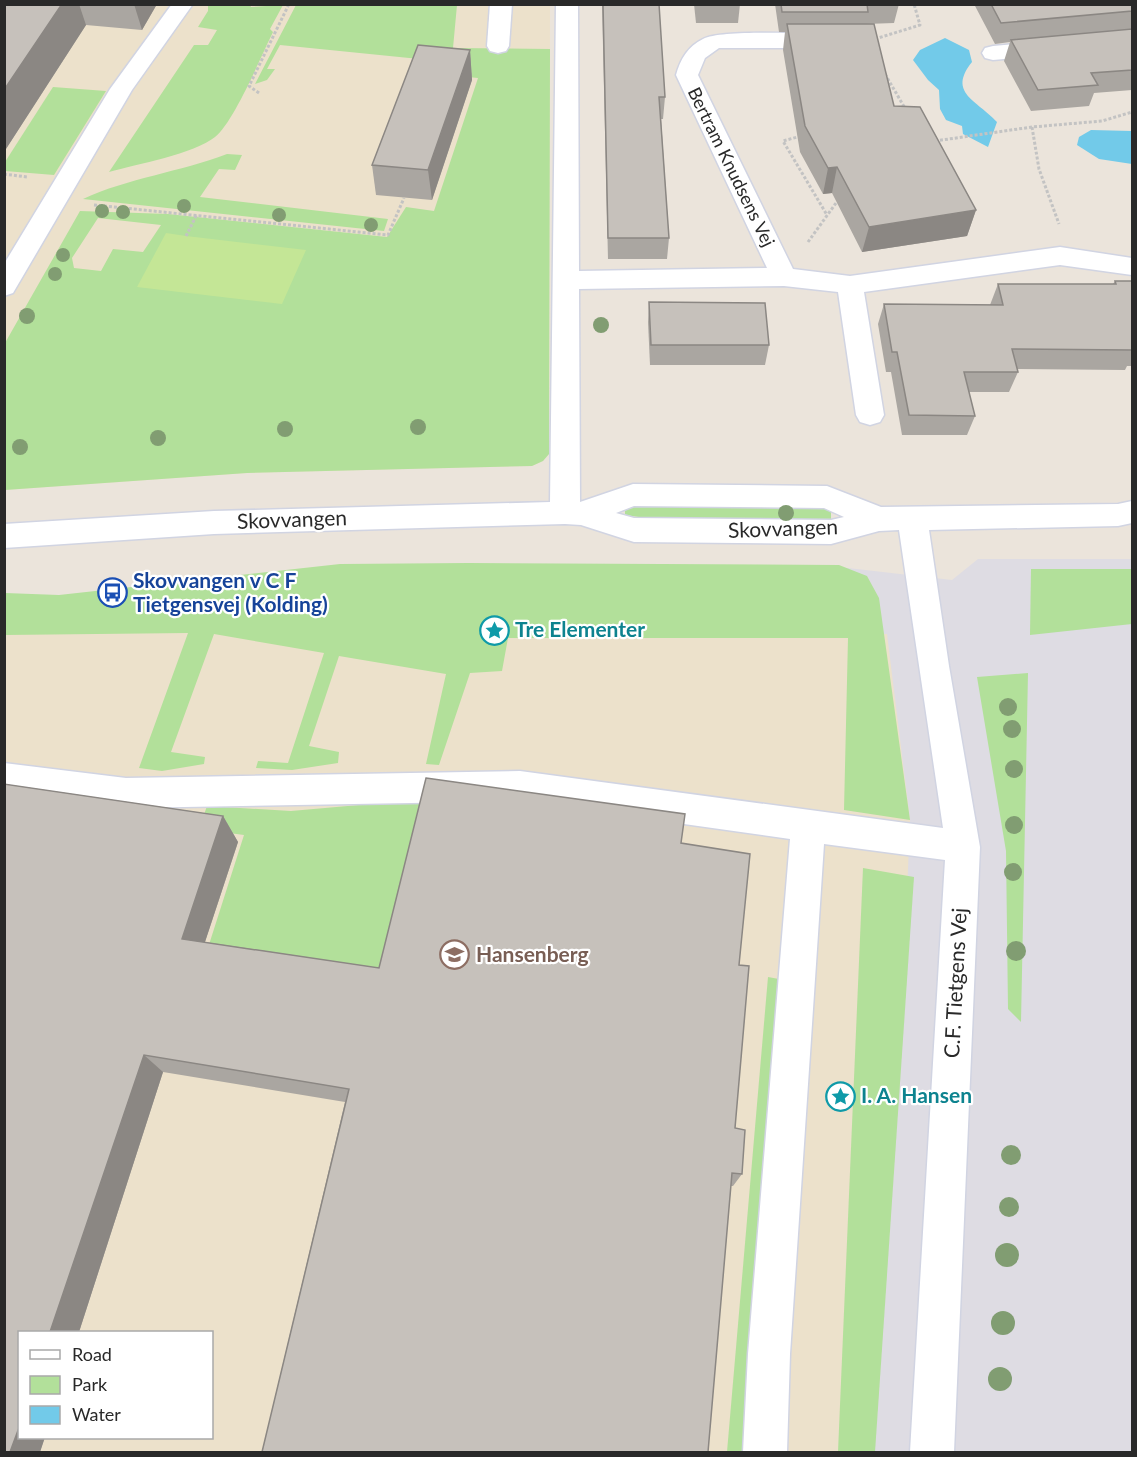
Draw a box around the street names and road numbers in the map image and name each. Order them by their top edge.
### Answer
street label: Bertram Knudsens Vej [684,83,780,250]
street label: Skovvangen [237,504,347,533]
street label: Skovvangen [728,513,838,542]
street label: C.F. Tietgens Vej [938,907,971,1059]

